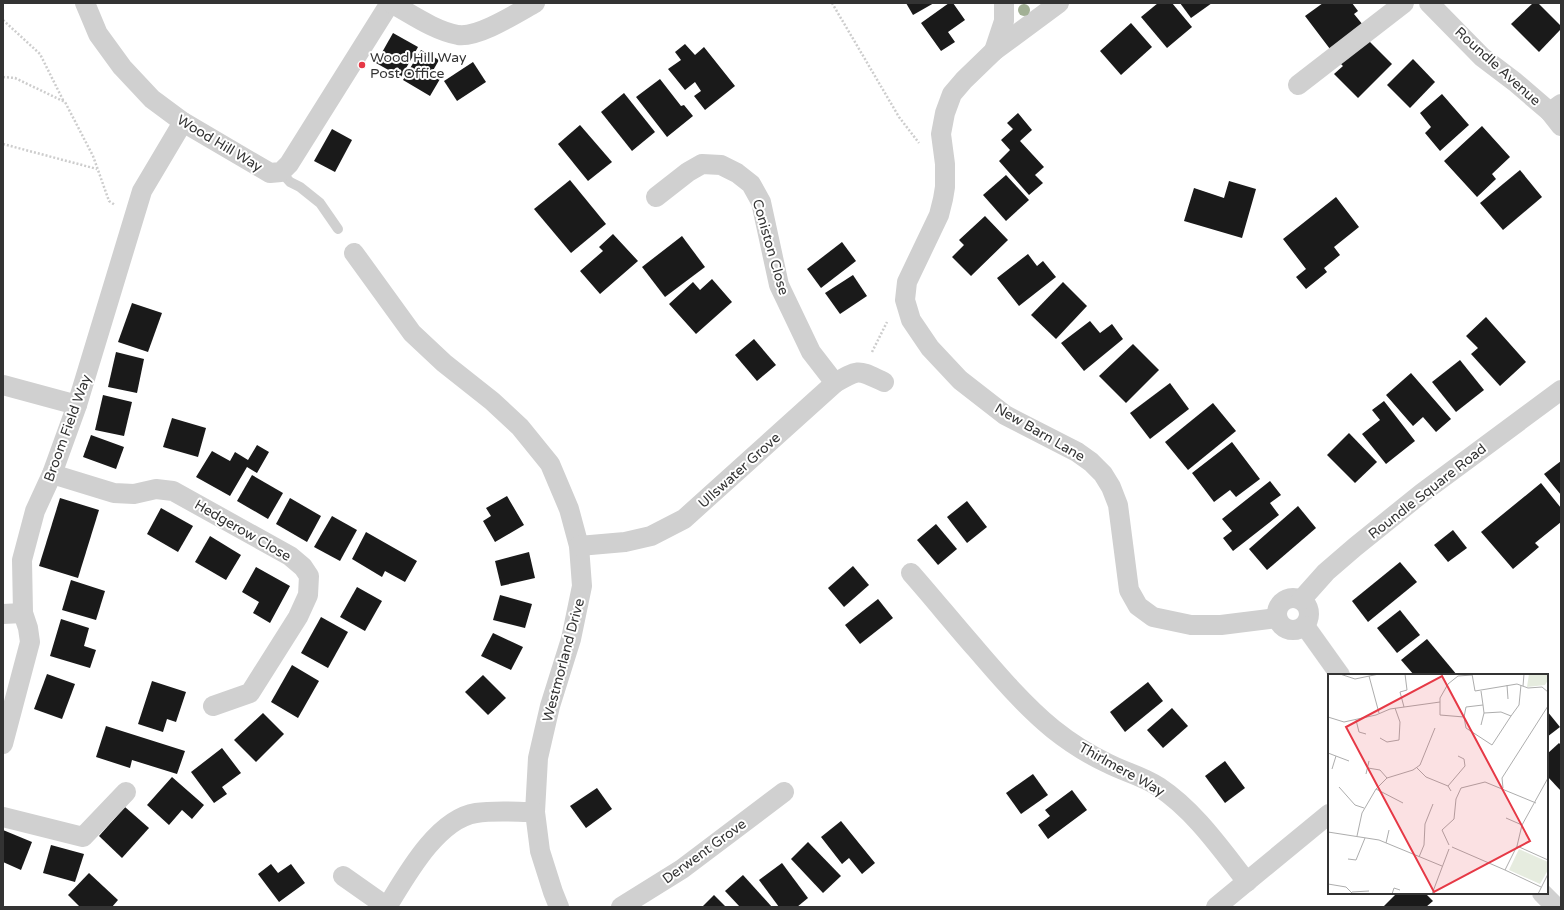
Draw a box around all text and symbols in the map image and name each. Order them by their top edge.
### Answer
street label: Roundle Avenue [1451,23,1544,109]
place label: Wood Hill Way Post Office [370,49,467,82]
marker: Wood Hill Way Post Office [357,60,367,70]
street label: Wood Hill Way [174,111,266,176]
street label: Coniston Close [749,197,792,297]
street label: Broom Field Way [40,372,95,484]
street label: New Barn Lane [992,400,1088,465]
street label: Ullswater Grove [695,429,784,512]
street label: Roundle Square Road [1365,440,1490,543]
street label: Hedgerow Close [191,496,294,565]
street label: Westmorland Drive [539,597,588,724]
inset map [1328,674,1548,894]
street label: Thirlmere Way [1076,739,1168,800]
street label: Derwent Grove [659,815,749,887]

